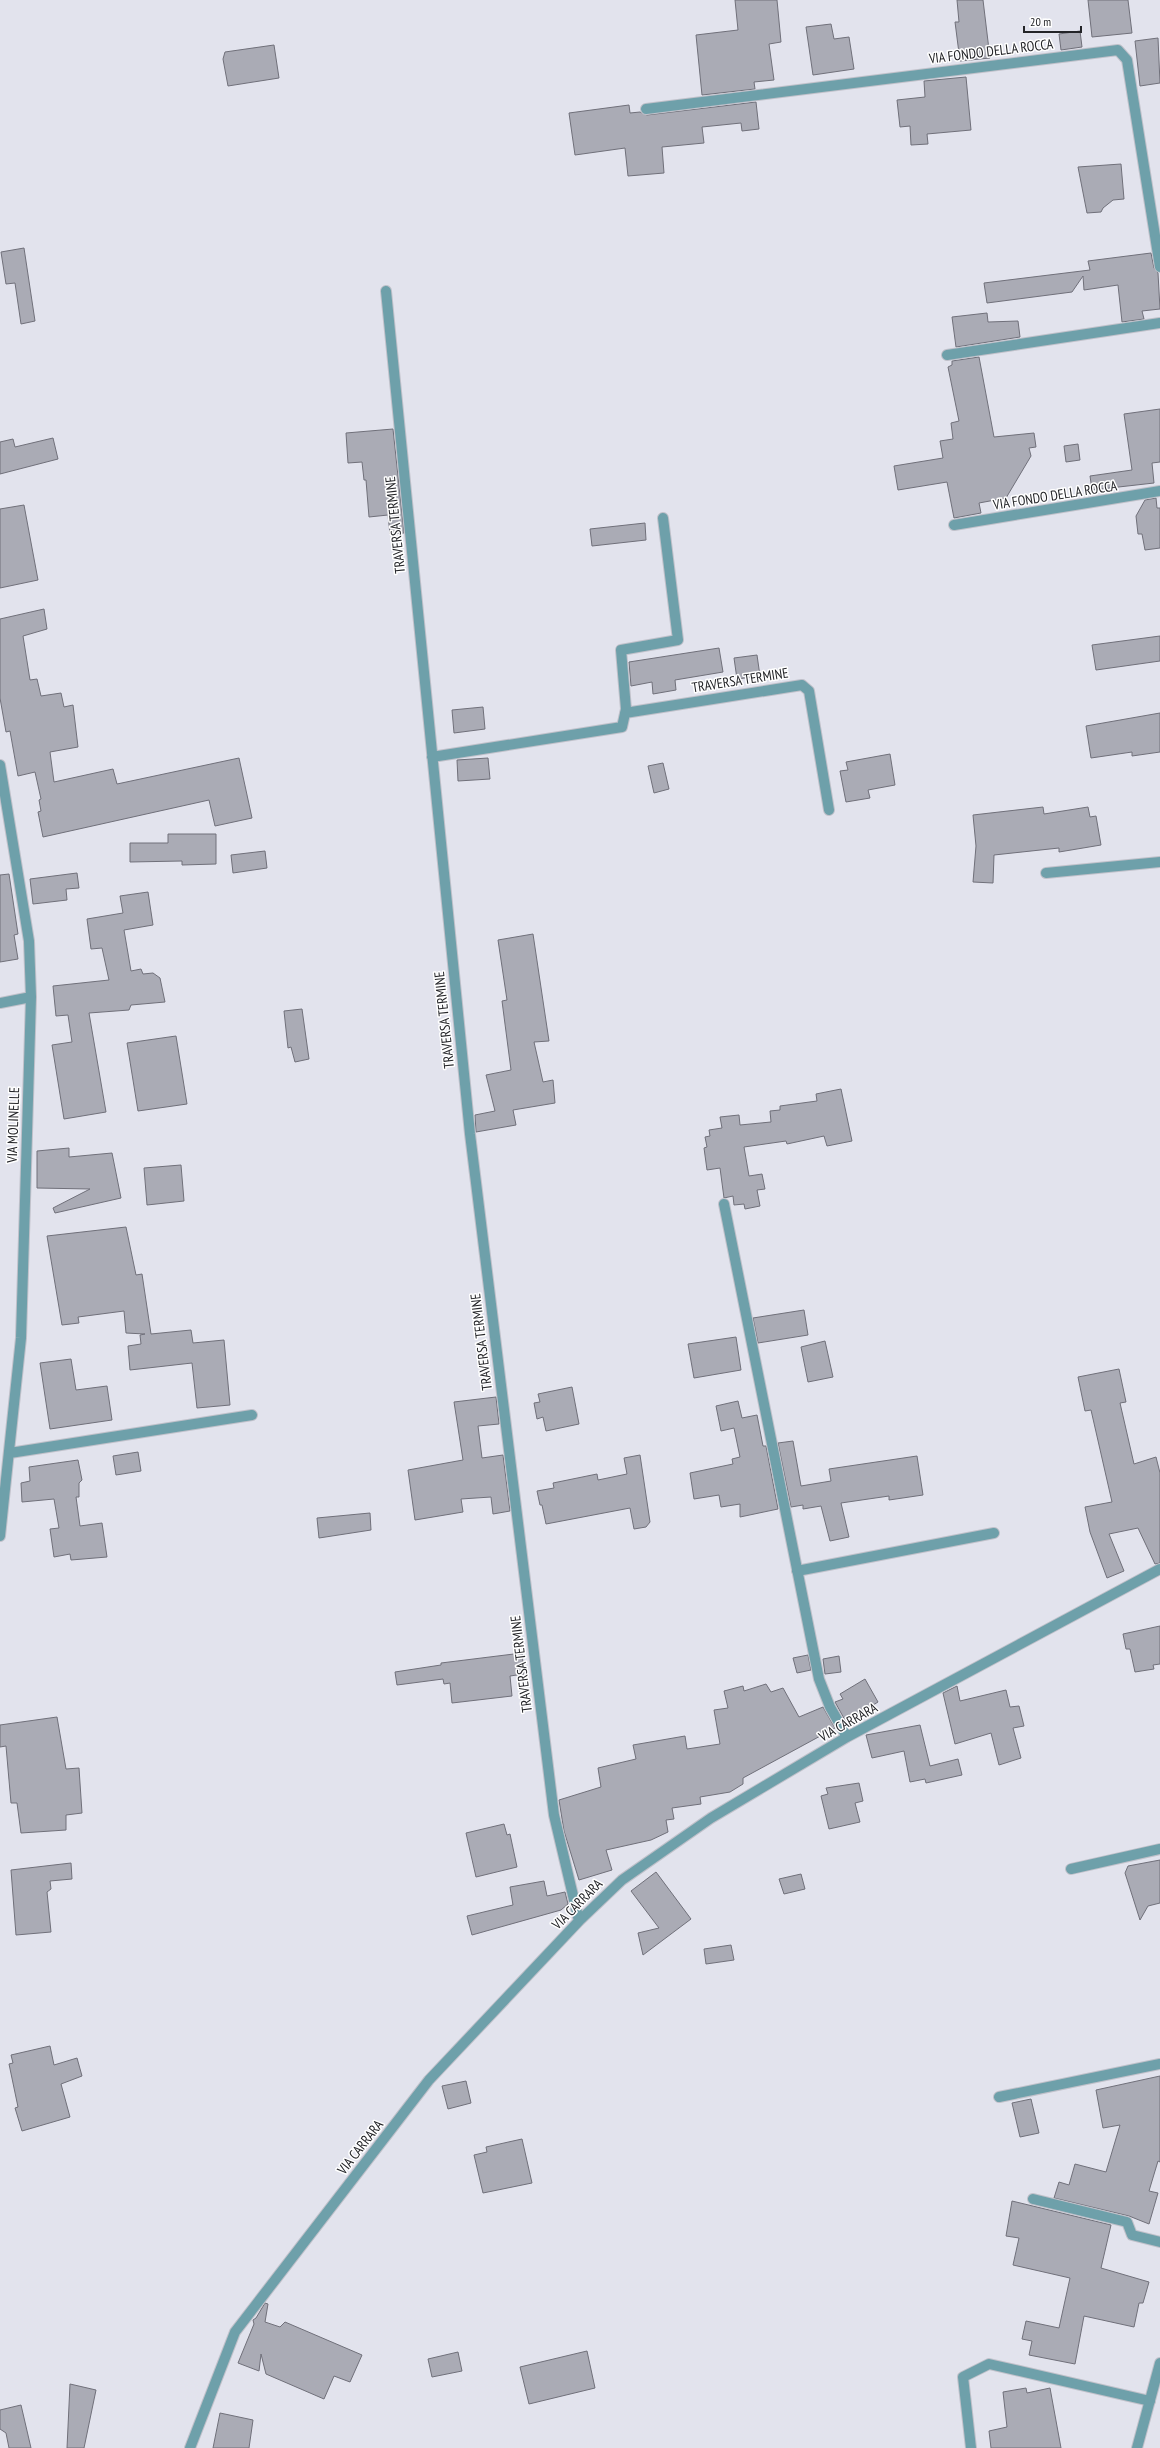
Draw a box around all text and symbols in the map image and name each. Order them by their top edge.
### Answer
scale bar [1024,8,1081,34]
text: 20 m [1030,14,1051,29]
street label: VIA FONDO DELLA ROCCA [927,34,1054,68]
street label: TRAVERSA TERMINE [381,476,409,574]
street label: VIA FONDO DELLA ROCCA [991,476,1118,514]
street label: TRAVERSA TERMINE [690,663,790,697]
street label: TRAVERSA TERMINE [430,971,458,1069]
street label: VIA MOLINELLE [3,1087,23,1164]
street label: TRAVERSA TERMINE [466,1293,496,1391]
street label: TRAVERSA TERMINE [506,1615,536,1713]
street label: VIA CARRARA [815,1698,881,1746]
street label: VIA CARRARA [547,1875,606,1934]
street label: VIA CARRARA [332,2116,387,2179]

